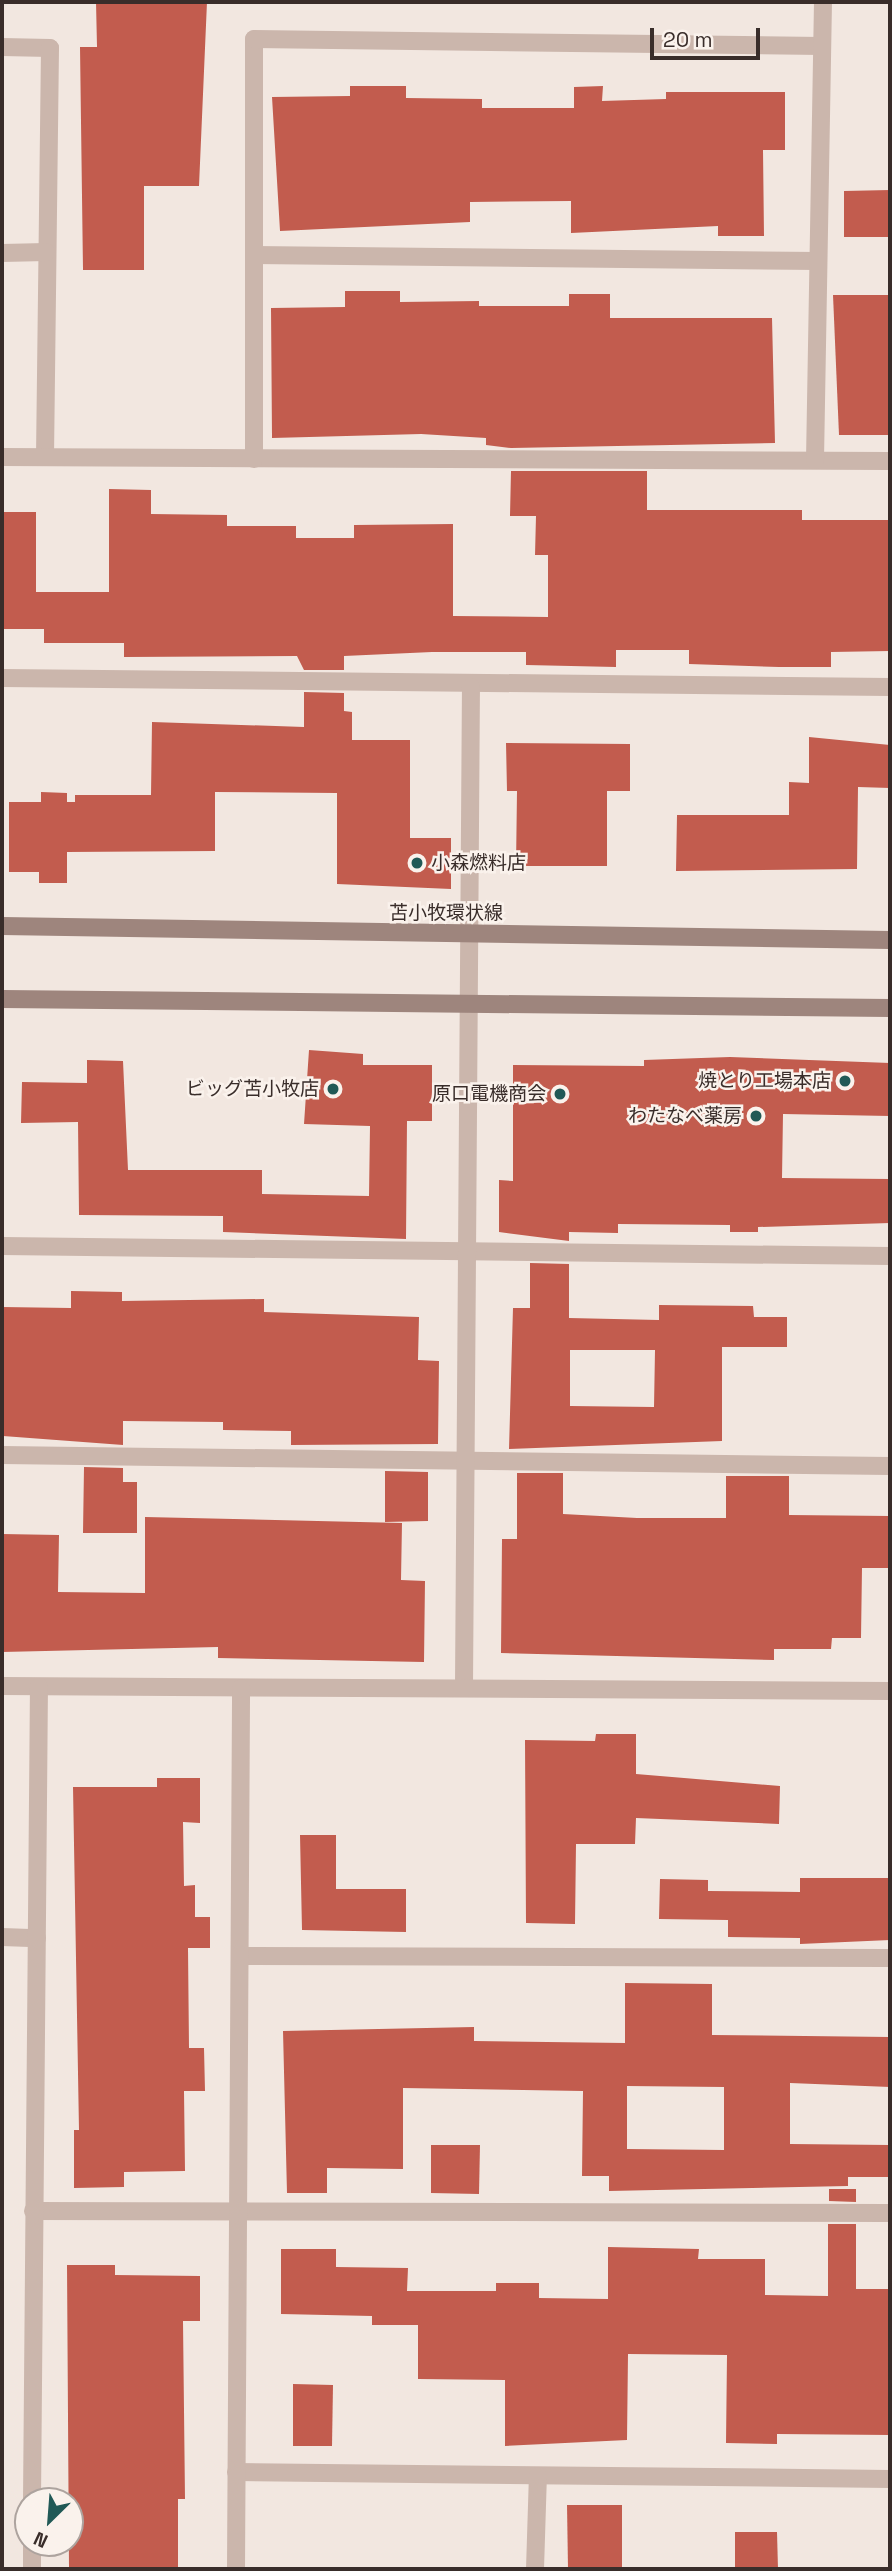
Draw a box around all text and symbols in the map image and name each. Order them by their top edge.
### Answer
scale bar [654,14,764,58]
text: 20 m [663,26,713,53]
place label: 小森燃料店 [431,852,526,874]
marker: 小森燃料店 [409,855,425,871]
street label: 苫小牧環状線 [389,902,503,924]
place label: 焼とり工場本店 [698,1070,831,1092]
marker: 焼とり工場本店 [837,1073,853,1089]
place label: ビッグ苫小牧店 [186,1078,319,1100]
marker: ビッグ苫小牧店 [325,1081,341,1097]
place label: 原口電機商会 [432,1083,546,1105]
marker: 原口電機商会 [552,1086,568,1102]
place label: わたなべ薬房 [628,1105,742,1127]
marker: わたなべ薬房 [748,1108,764,1124]
north arrow [14,2487,84,2557]
text: N [30,2526,52,2554]

